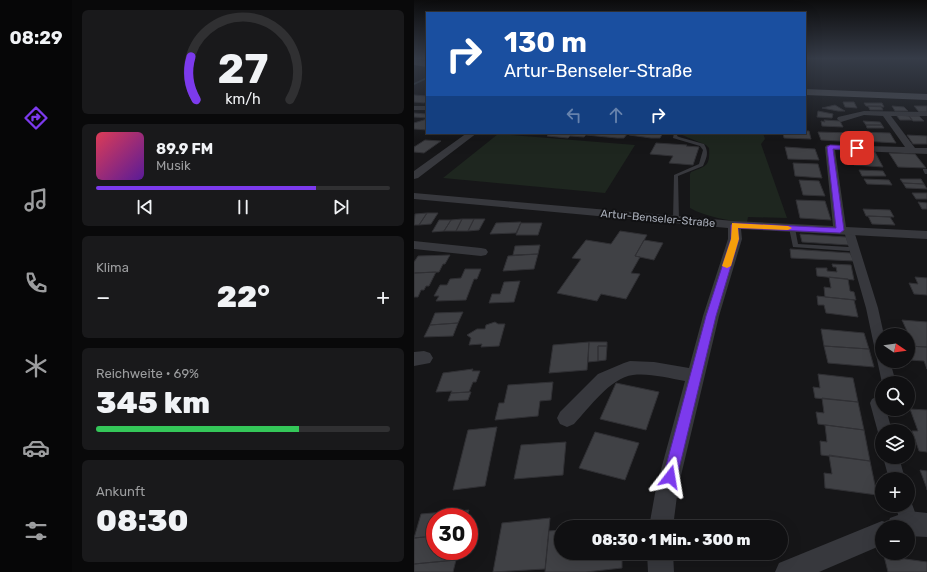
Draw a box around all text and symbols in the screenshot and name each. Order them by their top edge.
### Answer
text: 130 m [504,26,587,59]
text: 08:29 [10,27,62,49]
icon: right [438,28,490,80]
text: 27 [218,44,268,93]
text: Artur-Benseler-Straße [504,60,692,82]
text: km/h [225,91,261,108]
icon: directions [22,104,50,132]
icon: left [563,104,585,126]
icon: ahead [605,104,627,126]
icon: right [647,104,669,126]
pin [840,131,874,165]
icon: arrive [846,137,868,159]
text: 89.9 FM [156,140,213,158]
text: Musik [156,158,191,173]
icon: music [22,186,50,214]
icon: previous [134,196,156,218]
icon: pause [232,196,254,218]
icon: next [330,196,352,218]
street label: Artur-Benseler-Straße [600,207,716,230]
text: Klima [96,260,129,275]
icon: phone [22,269,50,297]
text: 22° [217,279,270,315]
text: − [96,284,110,311]
text: + [376,284,390,311]
north arrow [875,328,915,368]
map controls [875,328,915,560]
icon: climate [22,352,50,380]
text: Reichweite · 69% [96,366,199,381]
button: search [875,376,915,416]
text: 345 km [96,385,210,421]
button: layers [875,424,915,464]
icon: car [22,434,50,462]
position arrow [649,456,691,498]
button: + [875,472,915,512]
text: Ankunft [96,484,145,499]
text: 08:30 [96,503,189,539]
speed limit sign: 30 [426,508,478,560]
icon: filters [22,517,50,545]
button: − [875,520,915,560]
text: 08:30 · 1 Min. · 300 m [592,531,750,549]

